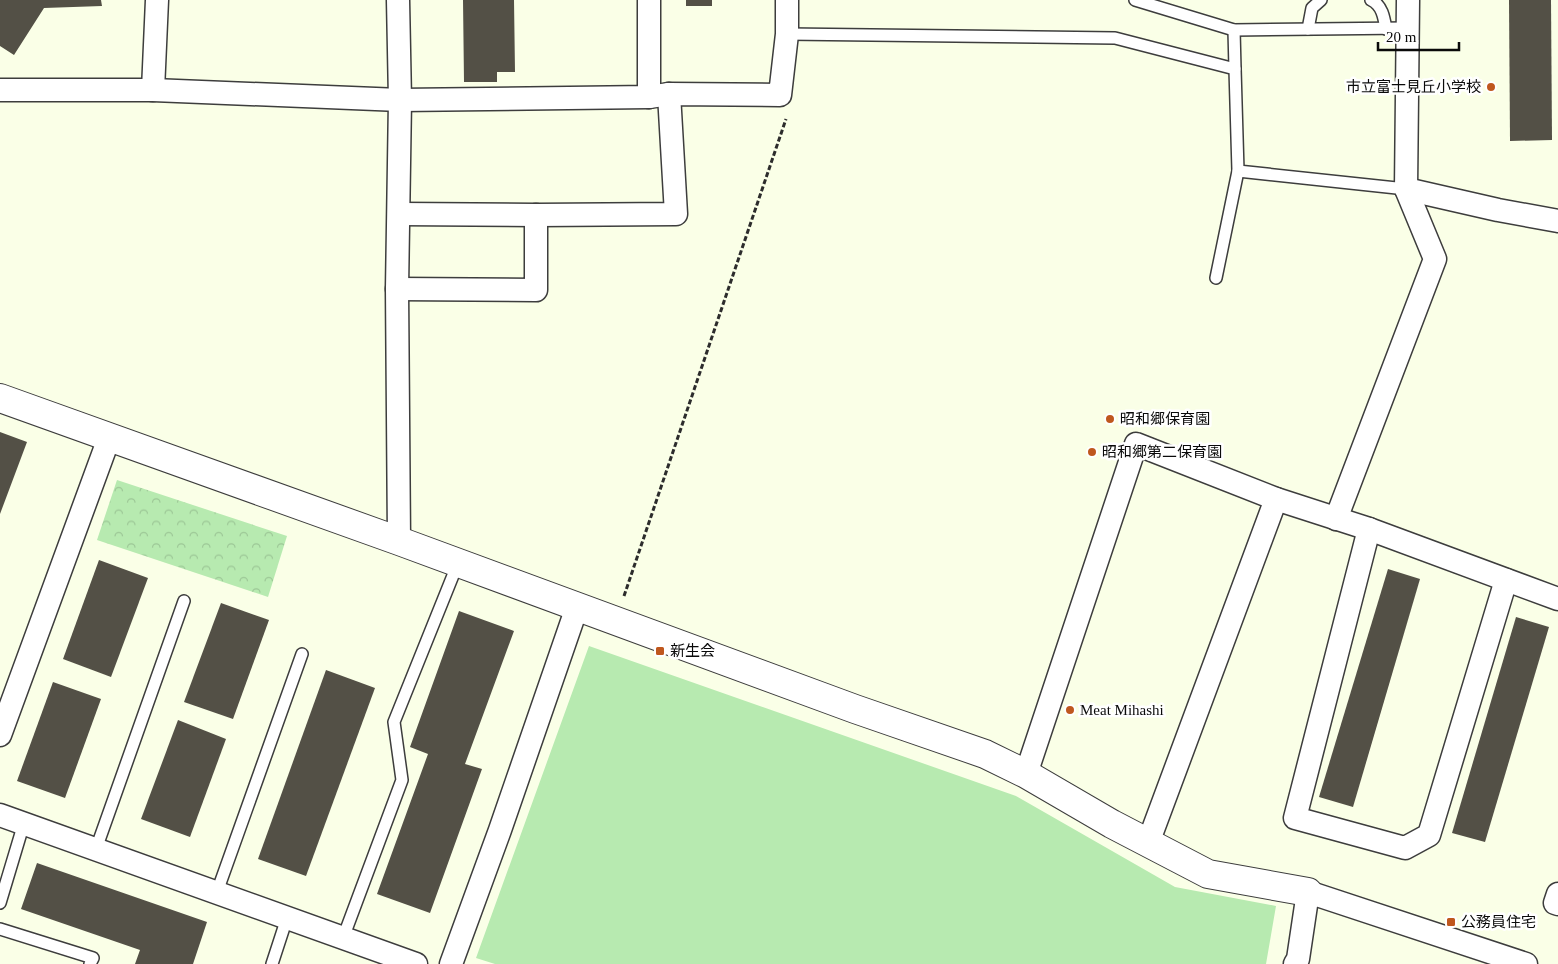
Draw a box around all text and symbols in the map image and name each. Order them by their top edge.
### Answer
scale bar [1378,20,1459,52]
text: 20 m [1386,29,1417,45]
place label: 市立富士見丘小学校 [1346,79,1481,95]
marker: 市立富士見丘小学校 [1485,81,1497,93]
place label: 昭和郷保育園 [1120,411,1210,427]
marker: 昭和郷保育園 [1104,413,1116,425]
place label: 昭和郷第二保育園 [1102,444,1222,460]
marker: 昭和郷第二保育園 [1086,446,1098,458]
place label: 新生会 [670,643,715,659]
marker: 新生会 [654,645,666,657]
place label: Meat Mihashi [1080,702,1164,718]
marker: Meat Mihashi [1064,704,1076,716]
place label: 公務員住宅 [1461,914,1536,930]
marker: 公務員住宅 [1445,916,1457,928]

